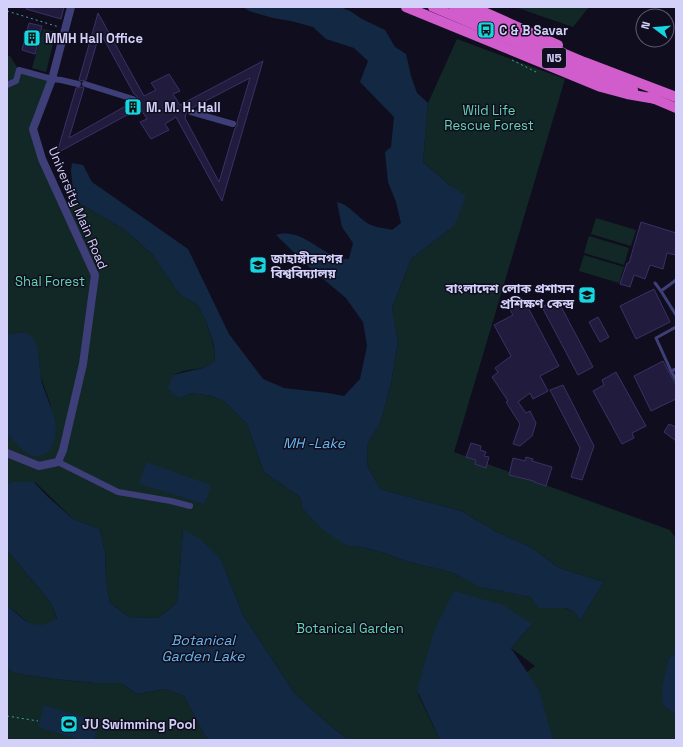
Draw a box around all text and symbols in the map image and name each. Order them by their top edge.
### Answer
north arrow [635,8,675,48]
bus stop icon: C & B Savar [476,20,496,40]
text: N [638,20,653,31]
place label: C & B Savar [499,22,568,39]
building icon: MMH Hall Office [22,28,42,48]
place label: MMH Hall Office [45,30,143,47]
road number: N5 [542,48,566,68]
building icon: M. M. H. Hall [123,97,143,117]
place label: M. M. H. Hall [146,99,221,116]
park label: Wild Life Rescue Forest [444,102,534,134]
street label: University Main Road [44,144,112,272]
place label: জাহাঙ্গীরনগর বিশ্ববিদ্যালয় [270,250,343,282]
school or university icon: জাহাঙ্গীরনগর বিশ্ববিদ্যালয় [248,255,268,275]
park label: Shal Forest [15,273,85,290]
place label: বাংলাদেশ লোক প্রশাসন প্রশিক্ষণ কেন্দ্র [445,280,575,312]
school or university icon: বাংলাদেশ লোক প্রশাসন প্রশিক্ষণ কেন্দ্র [577,285,597,305]
water label: MH -Lake [283,434,346,452]
park label: Botanical Garden [296,620,404,637]
water label: Botanical Garden Lake [162,631,245,665]
sports icon: JU Swimming Pool [59,714,79,734]
place label: JU Swimming Pool [82,716,196,733]

